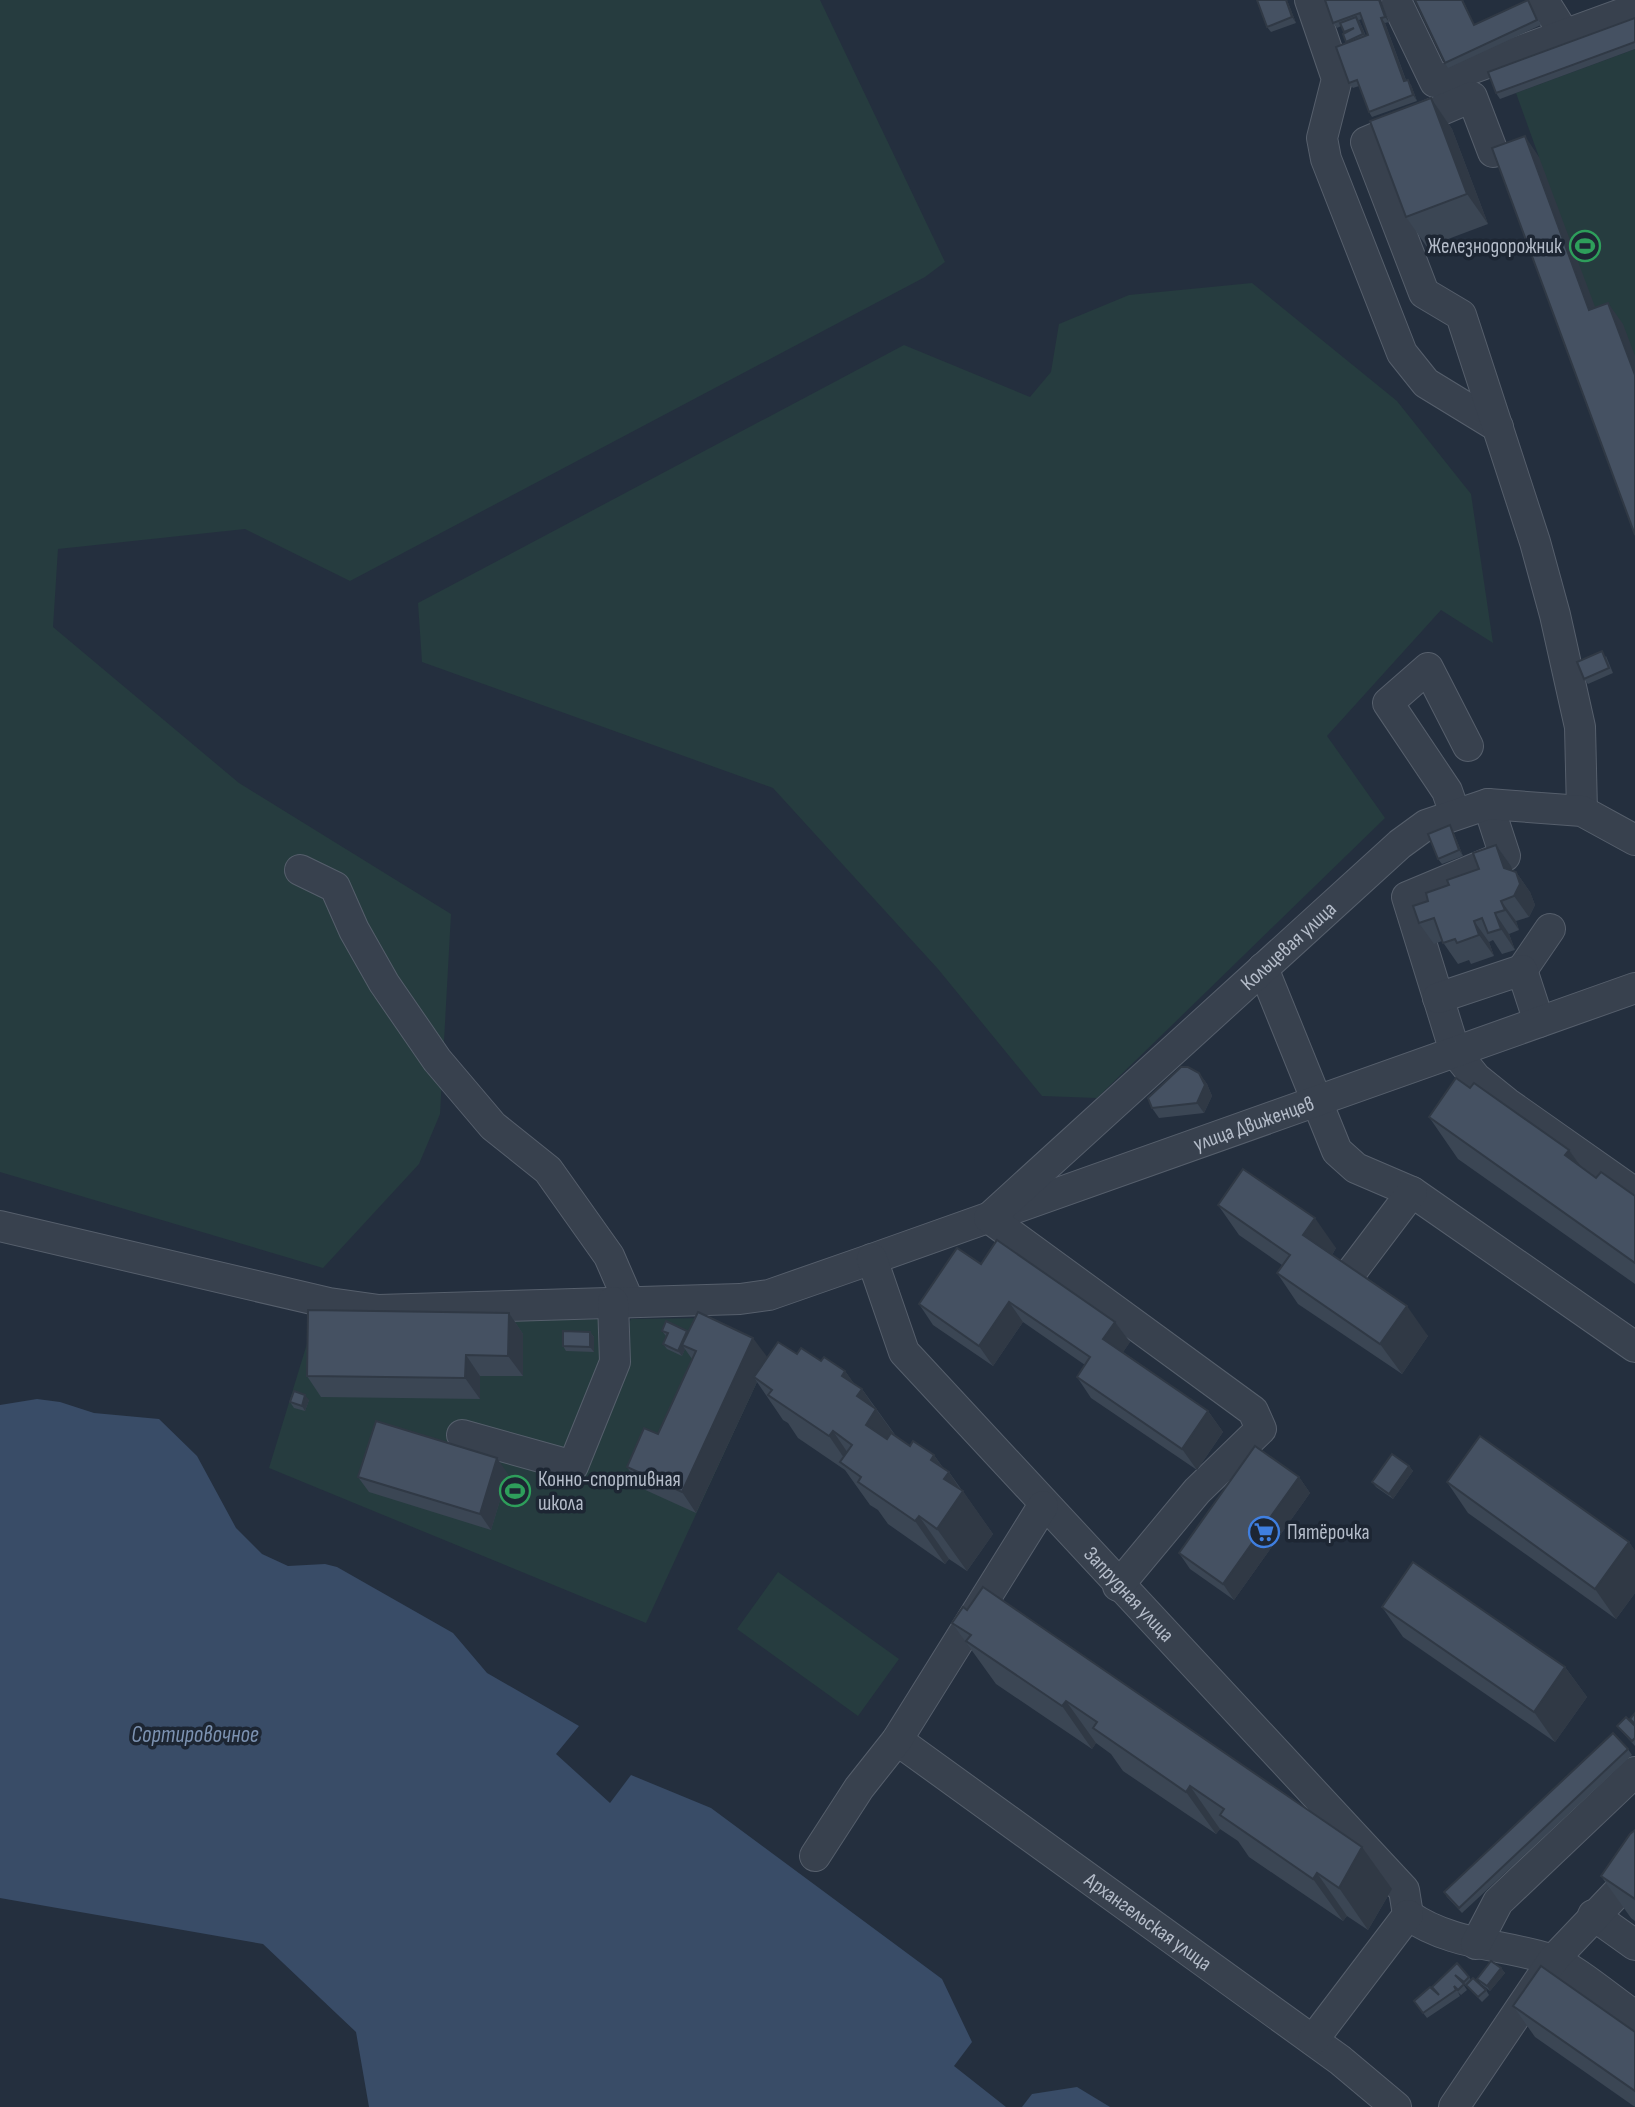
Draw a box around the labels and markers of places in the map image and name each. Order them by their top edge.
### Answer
sports icon: Железнодорожник [1568,229,1602,263]
place label: Железнодорожник [1427,234,1562,259]
place label: Конно-спортивная школа [538,1467,681,1516]
sports icon: Конно-спортивная школа [498,1474,532,1508]
supermarket icon: Пятёрочка [1247,1515,1281,1549]
place label: Пятёрочка [1287,1520,1370,1545]

